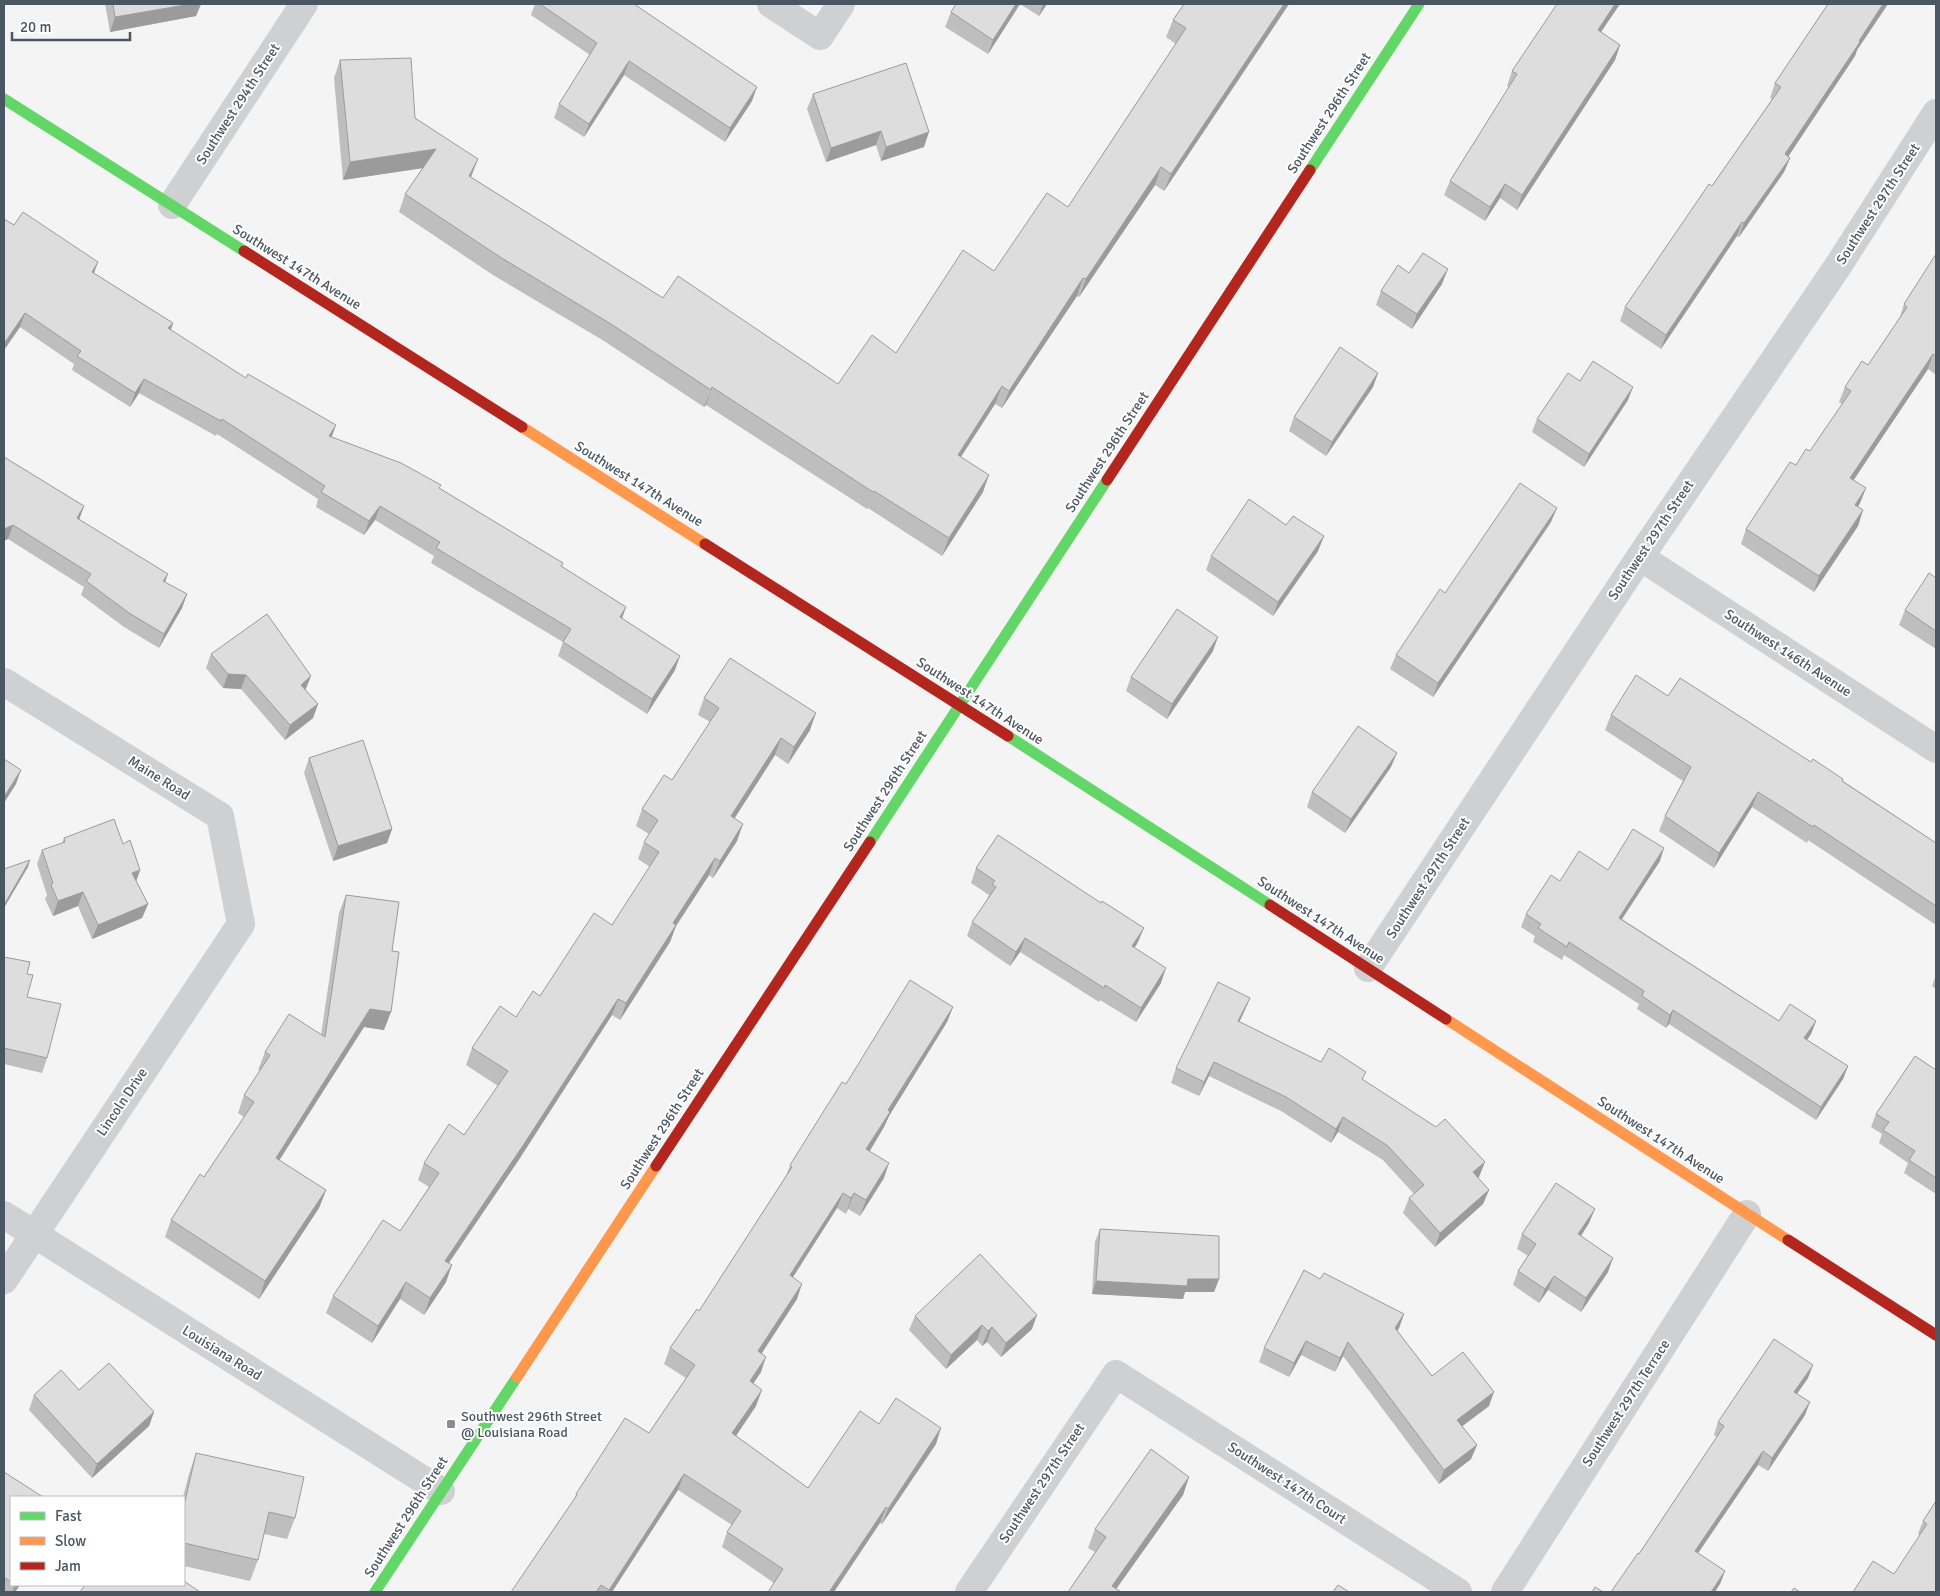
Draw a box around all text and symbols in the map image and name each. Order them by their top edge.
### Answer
scale bar [12,10,130,42]
text: 20 m [20,18,51,36]
street label: Southwest 294th Street [193,40,284,168]
street label: Southwest 296th Street [1284,49,1375,177]
street label: Southwest 297th Street [1833,140,1924,268]
street label: Southwest 147th Avenue [230,221,364,313]
street label: Southwest 296th Street [1062,388,1153,516]
street label: Southwest 147th Avenue [572,438,706,530]
street label: Southwest 297th Street [1605,477,1697,603]
street label: Southwest 146th Avenue [1721,606,1855,700]
street label: Southwest 147th Avenue [913,654,1047,748]
street label: Southwest 296th Street [840,727,931,855]
street label: Maine Road [125,752,193,804]
street label: Southwest 297th Street [1383,814,1474,942]
street label: Southwest 147th Avenue [1254,873,1388,967]
street label: Lincoln Drive [93,1065,151,1139]
street label: Southwest 296th Street [617,1065,708,1193]
street label: Southwest 147th Avenue [1594,1093,1728,1187]
street label: Louisiana Road [179,1322,265,1384]
street label: Southwest 297th Terrace [1579,1336,1673,1470]
place label: Southwest 296th Street @ Louisiana Road [461,1408,602,1441]
marker: Southwest 296th Street @ Louisiana Road [445,1418,457,1430]
street label: Southwest 297th Street [996,1420,1088,1546]
street label: Southwest 147th Court [1225,1438,1350,1528]
street label: Southwest 296th Street [361,1453,452,1581]
legend [10,1496,185,1586]
text: Fast [55,1507,82,1525]
text: Slow [55,1532,86,1550]
text: Jam [55,1557,81,1575]

